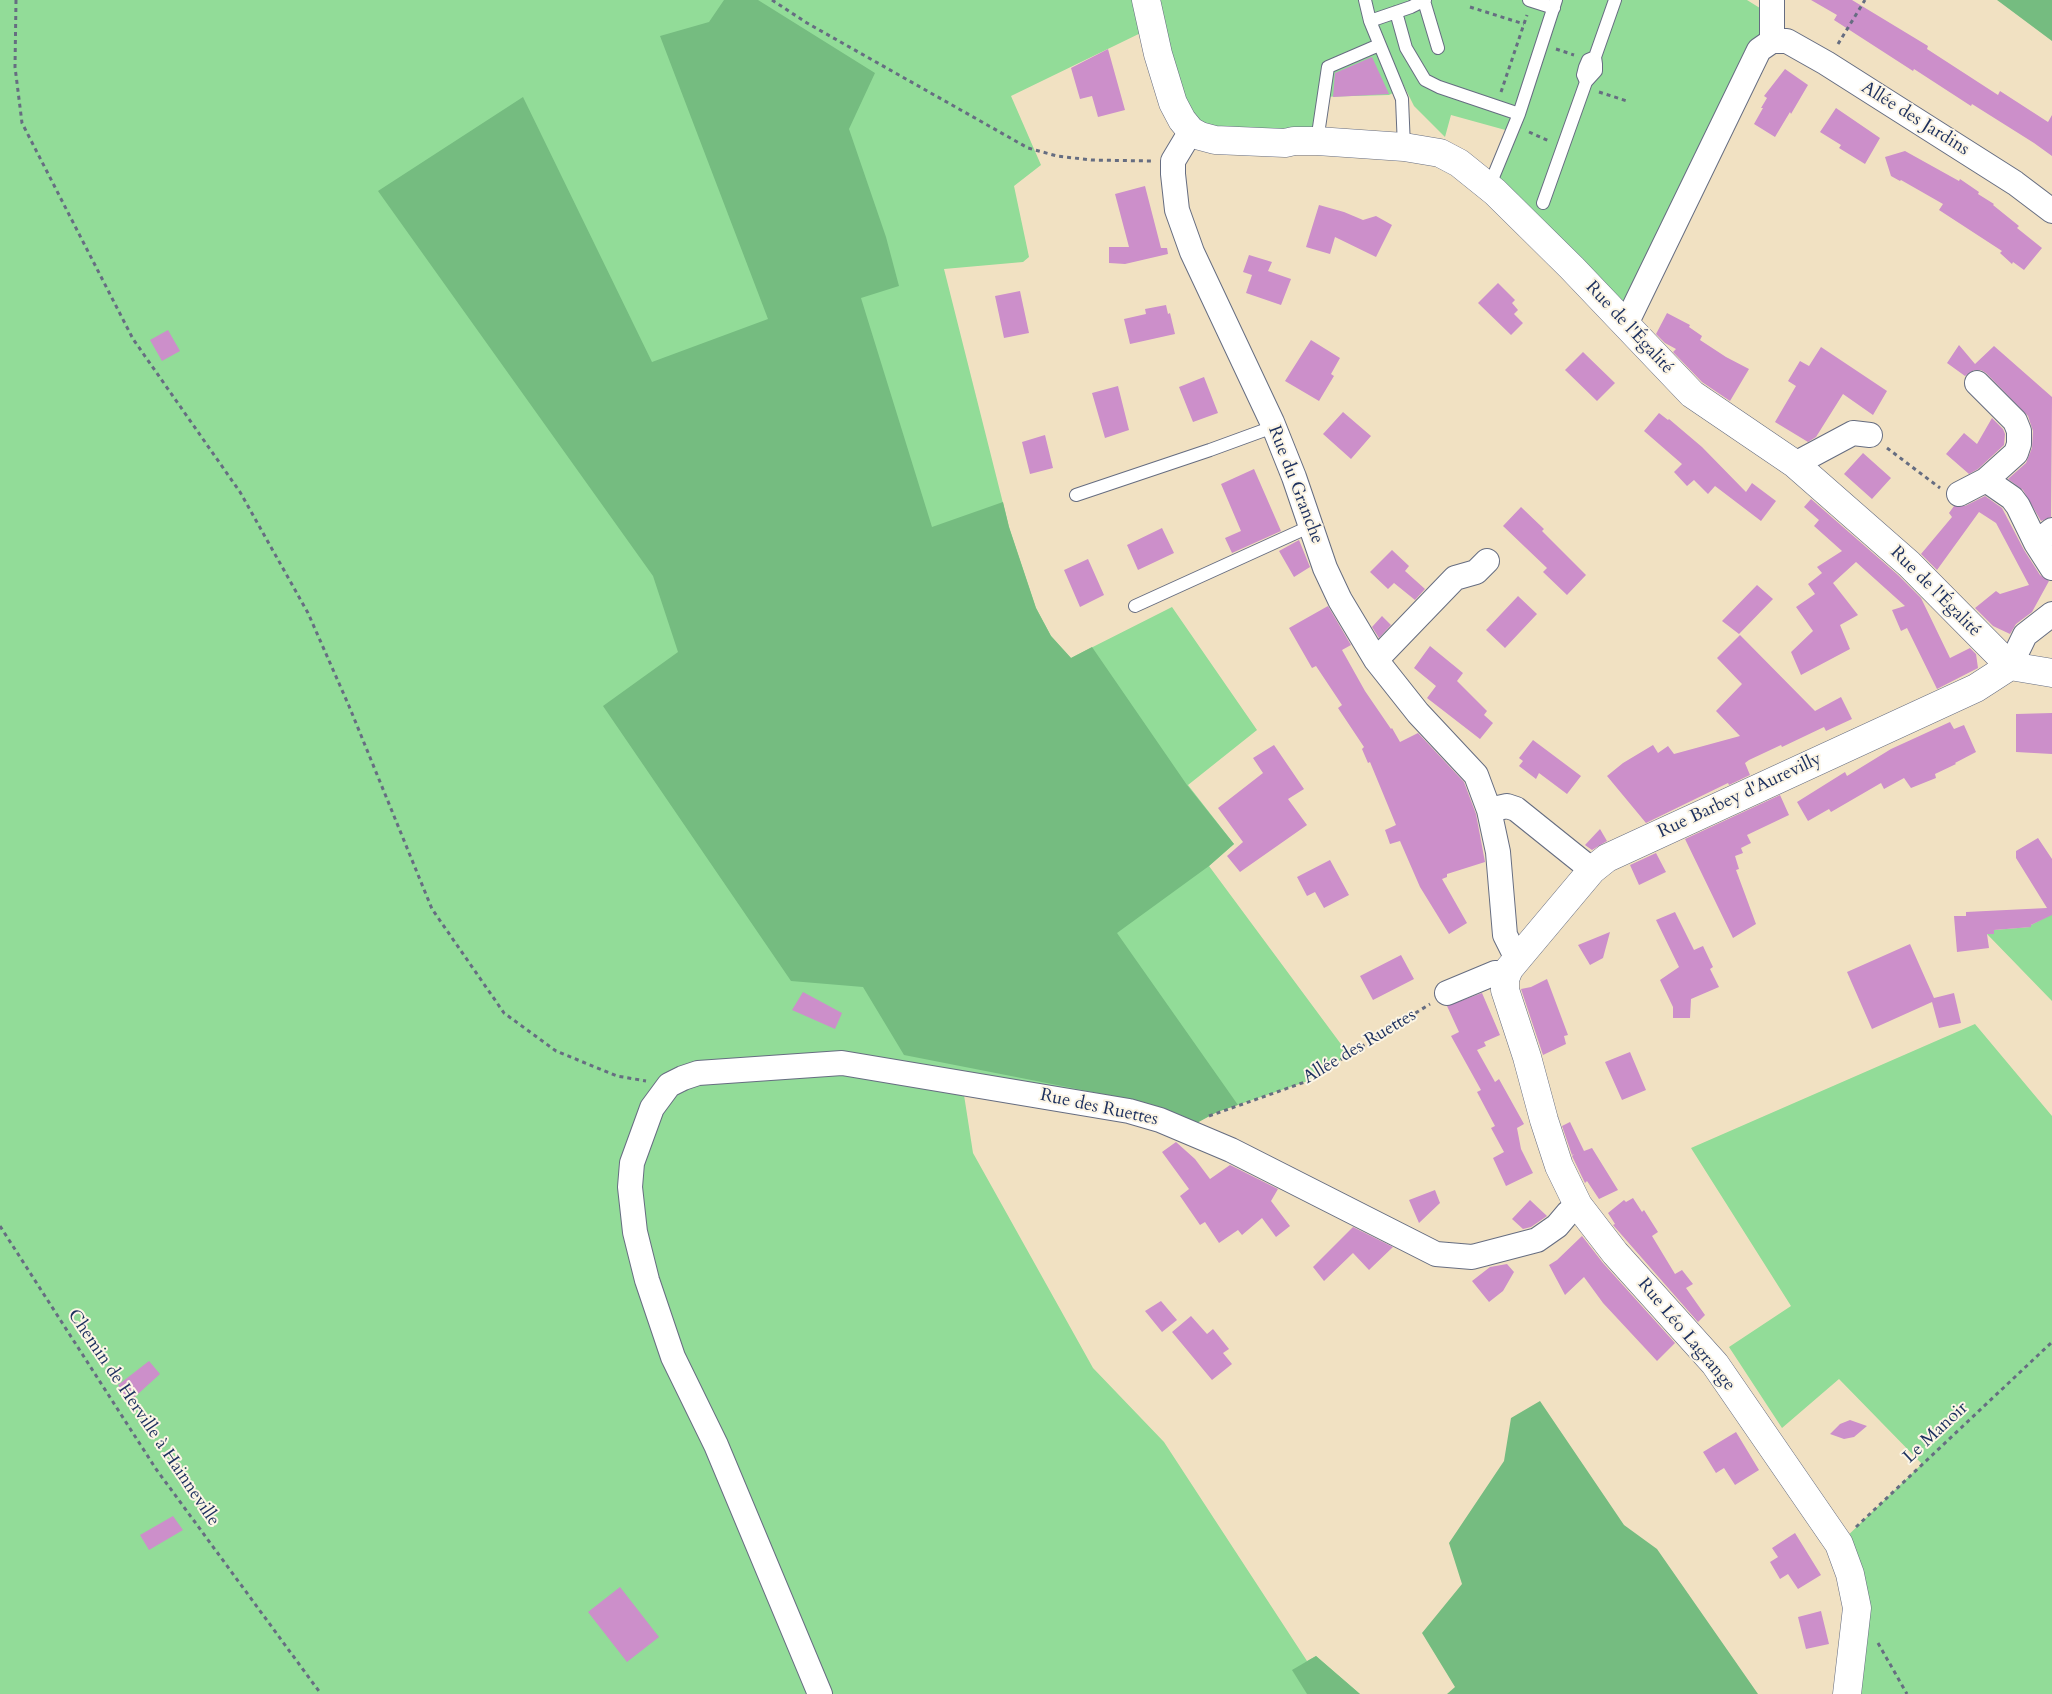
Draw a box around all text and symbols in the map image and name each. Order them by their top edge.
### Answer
street label: Allée des Jardins [1857,77,1973,161]
street label: Rue de l'Égalité [1580,277,1678,379]
street label: Rue du Granche [1263,423,1327,547]
street label: Rue de l'Égalité [1885,542,1985,642]
street label: Rue Barbey d'Aurevilly [1655,749,1825,843]
street label: Allée des Ruettes [1300,1005,1420,1089]
street label: Rue des Ruettes [1038,1085,1160,1131]
street label: Rue Léo Lagrange [1633,1274,1739,1396]
street label: Chemin de Herville à Hainneville [62,1306,224,1530]
street label: Le Manoir [1899,1398,1973,1468]

